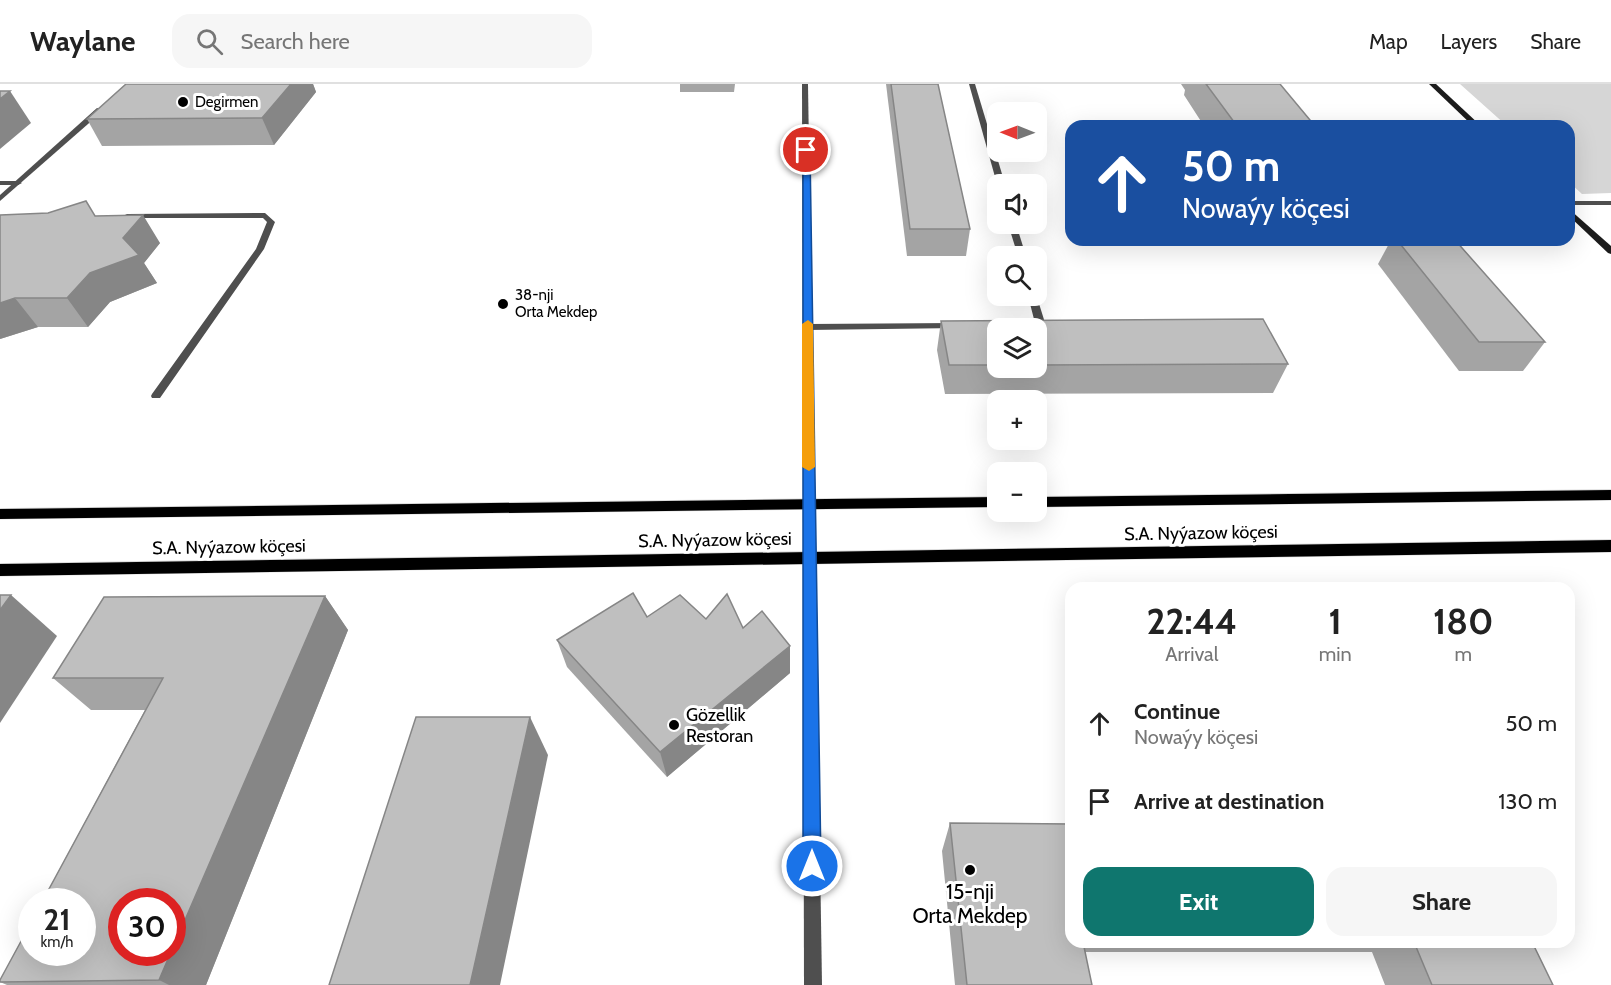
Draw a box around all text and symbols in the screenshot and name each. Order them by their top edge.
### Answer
search box [172,14,592,68]
text: Waylane [30,24,136,58]
icon: search [193,25,226,58]
text: Search here [241,28,350,55]
text: Map [1369,29,1408,54]
text: Layers [1441,29,1497,54]
text: Share [1530,29,1581,54]
place label: Degirmen [195,93,258,111]
marker: Degirmen [176,95,190,109]
north arrow [987,102,1047,162]
map controls [987,102,1047,522]
pin [780,124,831,175]
icon: arrive [789,133,822,166]
text: 50 m [1182,140,1280,192]
icon: ahead [1083,144,1161,222]
button: sound [987,174,1047,234]
text: Nowaýy köçesi [1182,192,1350,225]
button: search [987,246,1047,306]
place label: 38-nji Orta Mekdep [515,286,597,321]
marker: 38-nji Orta Mekdep [496,297,510,311]
button: layers [987,318,1047,378]
button: + [987,390,1047,450]
button: − [987,462,1047,522]
street label: S.A. Nyýazow köçesi [1124,521,1278,545]
street label: S.A. Nyýazow köçesi [638,528,792,552]
street label: S.A. Nyýazow köçesi [152,535,306,559]
text: 22:44 [1146,599,1237,643]
text: 1 [1329,599,1342,643]
text: 180 [1433,599,1494,643]
text: Arrival [1165,642,1218,666]
text: min [1319,642,1352,666]
text: m [1455,642,1472,666]
text: Continue [1134,698,1220,725]
place label: Gözellik Restoran [686,704,753,747]
icon: ahead [1083,707,1116,740]
text: 50 m [1505,710,1557,737]
marker: Gözellik Restoran [667,718,681,732]
text: Nowaýy köçesi [1134,725,1258,749]
icon: arrive [1083,785,1116,818]
text: Arrive at destination [1134,788,1324,815]
text: 130 m [1498,788,1557,815]
position arrow [780,834,844,898]
marker: 15-nji Orta Mekdep [963,863,977,877]
button: Exit [1083,867,1314,936]
button: Share [1326,867,1557,936]
place label: 15-nji Orta Mekdep [912,879,1028,928]
speed limit sign: 30 [108,888,186,966]
text: 21 [44,901,70,938]
text: km/h [41,933,73,951]

